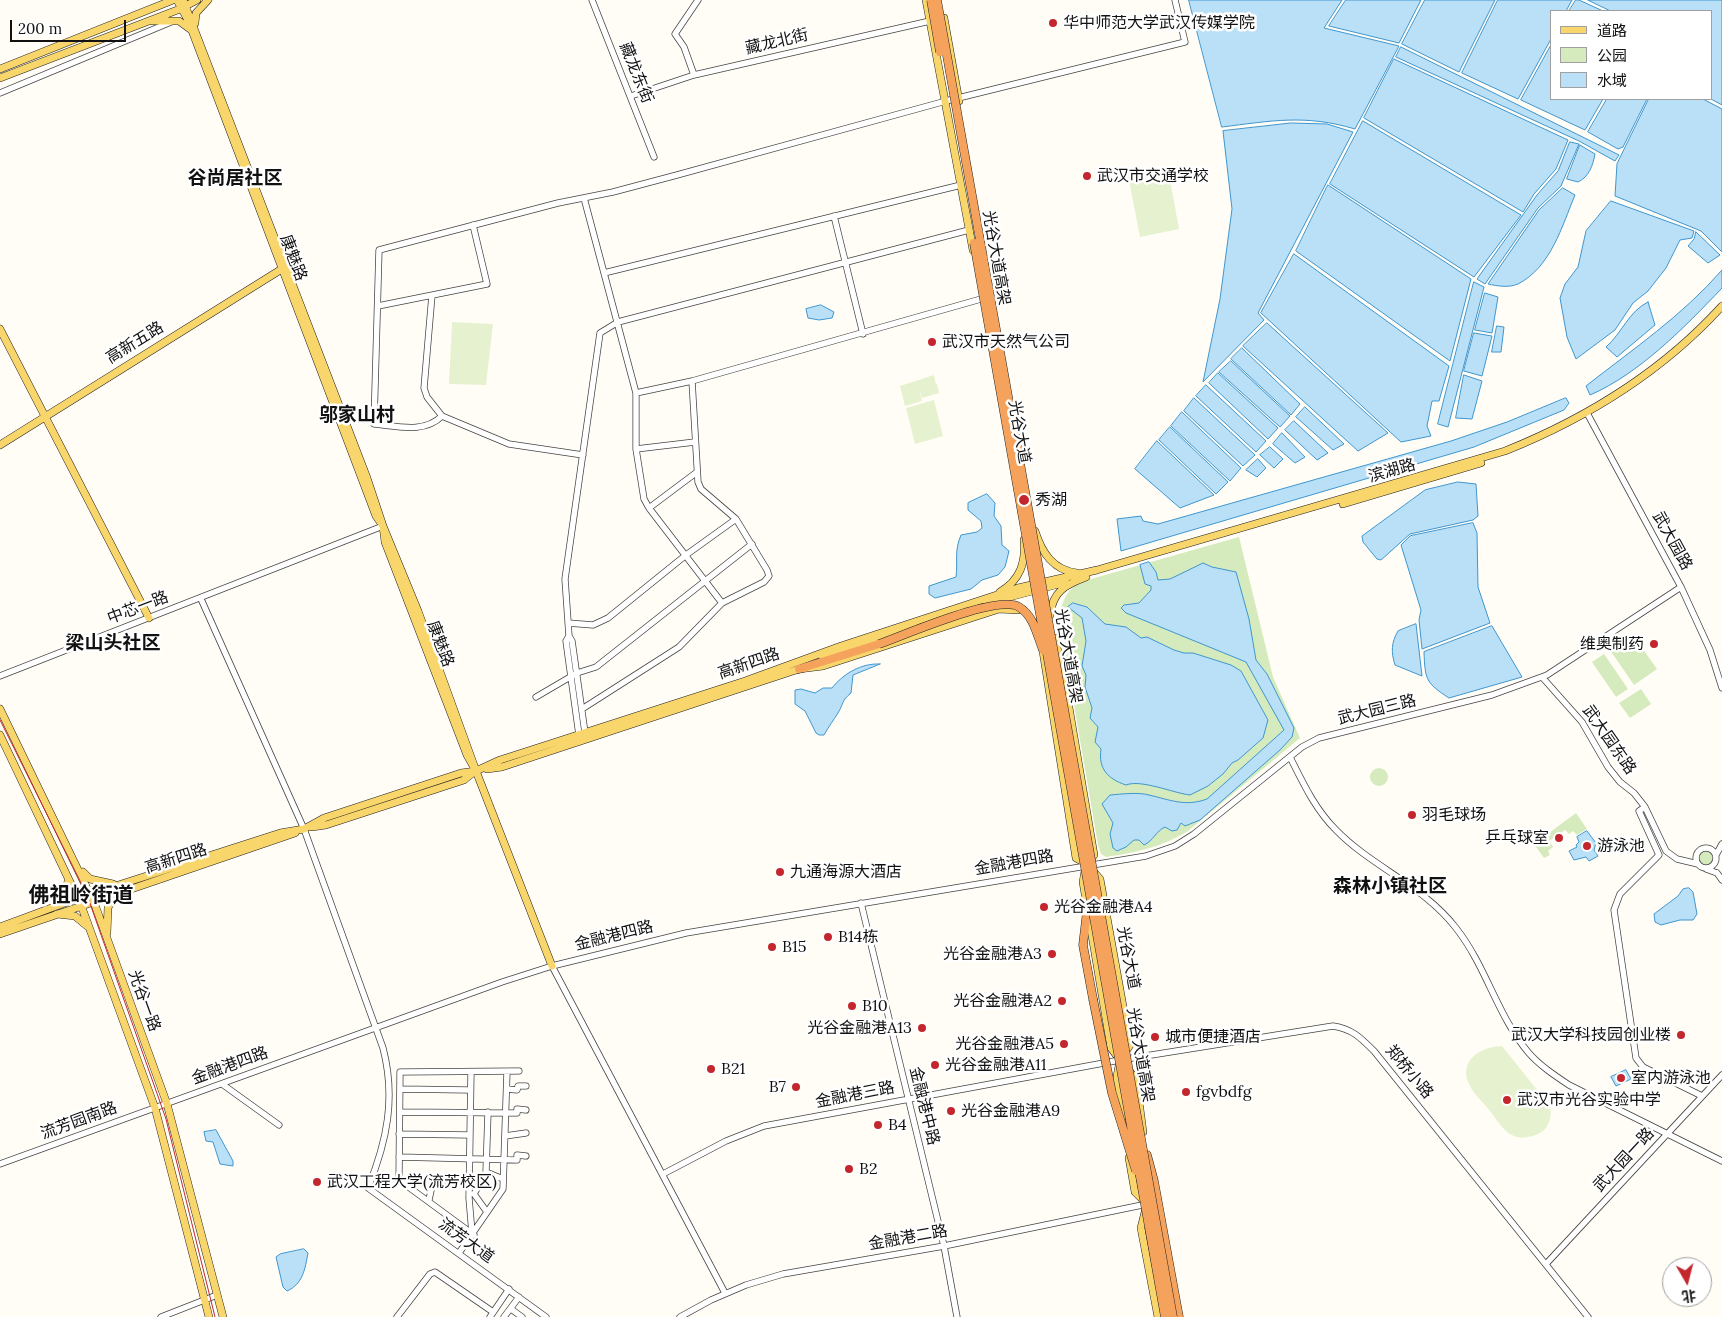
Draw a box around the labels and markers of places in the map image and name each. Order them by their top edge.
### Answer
place label: 华中师范大学武汉传媒学院 [1063,13,1255,33]
marker: 华中师范大学武汉传媒学院 [1047,17,1059,29]
place label: 武汉市交通学校 [1097,166,1209,186]
marker: 武汉市交通学校 [1081,170,1093,182]
place label: 武汉市天然气公司 [942,332,1070,352]
marker: 武汉市天然气公司 [926,336,938,348]
place label: 秀湖 [1035,490,1067,510]
marker: 秀湖 [1017,493,1031,507]
place label: 维奥制药 [1580,634,1644,654]
marker: 维奥制药 [1648,638,1660,650]
place label: 羽毛球场 [1422,805,1486,825]
marker: 羽毛球场 [1406,809,1418,821]
place label: 乒乓球室 [1485,828,1549,848]
marker: 乒乓球室 [1553,832,1565,844]
place label: 游泳池 [1597,836,1645,856]
marker: 游泳池 [1581,840,1593,852]
place label: 九通海源大酒店 [790,862,902,882]
marker: 九通海源大酒店 [774,866,786,878]
place label: 光谷金融港A4 [1054,897,1153,917]
marker: 光谷金融港A4 [1038,901,1050,913]
place label: B14栋 [838,927,878,947]
marker: B14栋 [822,931,834,943]
place label: B15 [782,937,806,957]
marker: B15 [766,941,778,953]
place label: 光谷金融港A3 [943,944,1042,964]
marker: 光谷金融港A3 [1046,948,1058,960]
place label: 光谷金融港A2 [953,991,1052,1011]
marker: 光谷金融港A2 [1056,995,1068,1007]
place label: B10 [862,996,888,1016]
marker: B10 [846,1000,858,1012]
place label: 光谷金融港A13 [807,1018,912,1038]
marker: 光谷金融港A13 [916,1022,928,1034]
place label: 武汉大学科技园创业楼 [1511,1025,1671,1045]
place label: 城市便捷酒店 [1165,1027,1261,1047]
marker: 武汉大学科技园创业楼 [1675,1029,1687,1041]
marker: 城市便捷酒店 [1149,1031,1161,1043]
place label: 光谷金融港A5 [955,1034,1054,1054]
marker: 光谷金融港A5 [1058,1038,1070,1050]
place label: 光谷金融港A11 [945,1055,1047,1075]
place label: B21 [721,1059,745,1079]
marker: 光谷金融港A11 [929,1059,941,1071]
marker: B21 [705,1063,717,1075]
place label: 室内游泳池 [1631,1068,1711,1088]
marker: 室内游泳池 [1615,1072,1627,1084]
place label: B7 [769,1077,786,1097]
marker: B7 [790,1081,802,1093]
place label: fgvbdfg [1196,1082,1251,1102]
marker: fgvbdfg [1180,1086,1192,1098]
place label: 武汉市光谷实验中学 [1517,1090,1661,1110]
marker: 武汉市光谷实验中学 [1501,1094,1513,1106]
place label: 光谷金融港A9 [961,1101,1060,1121]
marker: 光谷金融港A9 [945,1105,957,1117]
place label: B4 [888,1115,907,1135]
marker: B4 [872,1119,884,1131]
place label: B2 [859,1159,878,1179]
marker: B2 [843,1163,855,1175]
place label: 武汉工程大学(流芳校区) [327,1172,497,1192]
marker: 武汉工程大学(流芳校区) [311,1176,323,1188]

